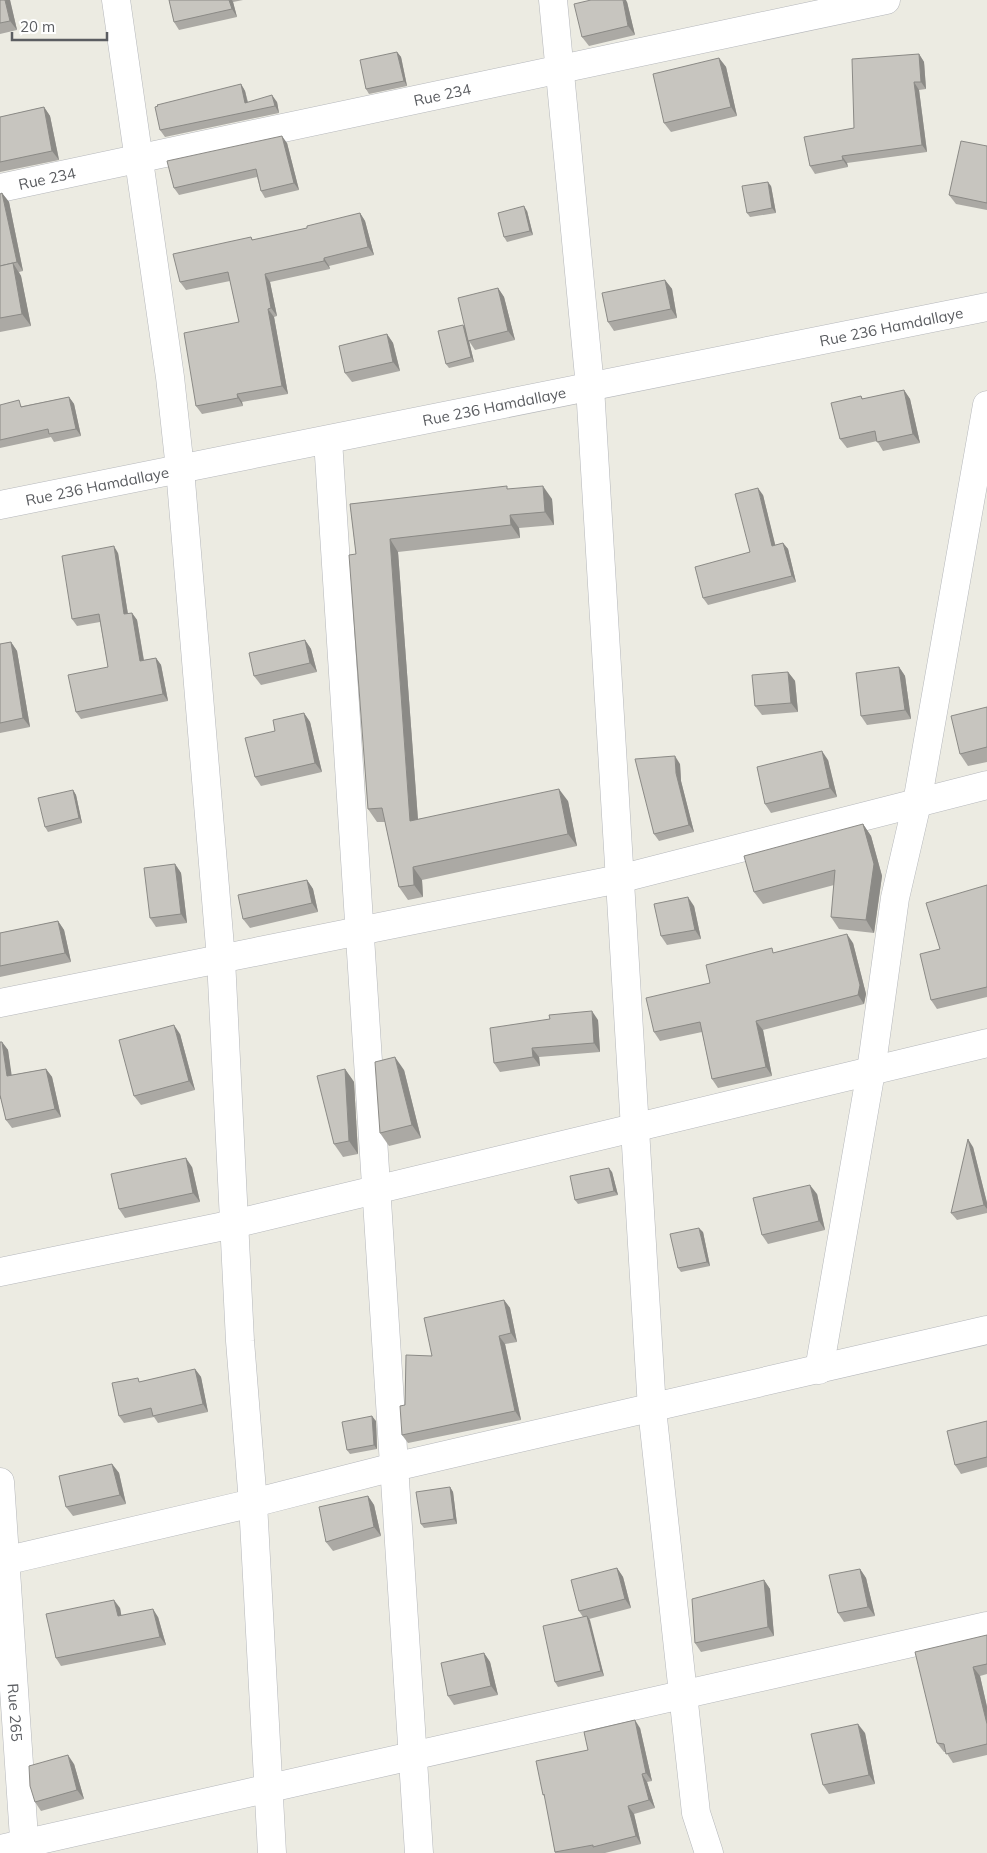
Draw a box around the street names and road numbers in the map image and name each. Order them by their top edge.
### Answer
street label: Rue 234 [412,79,473,110]
street label: Rue 234 [17,163,77,193]
street label: Rue 236 Hamdallaye [818,303,965,350]
street label: Rue 236 Hamdallaye [421,382,568,430]
street label: Rue 236 Hamdallaye [24,462,170,509]
street label: Rue 265 [4,1683,27,1742]

